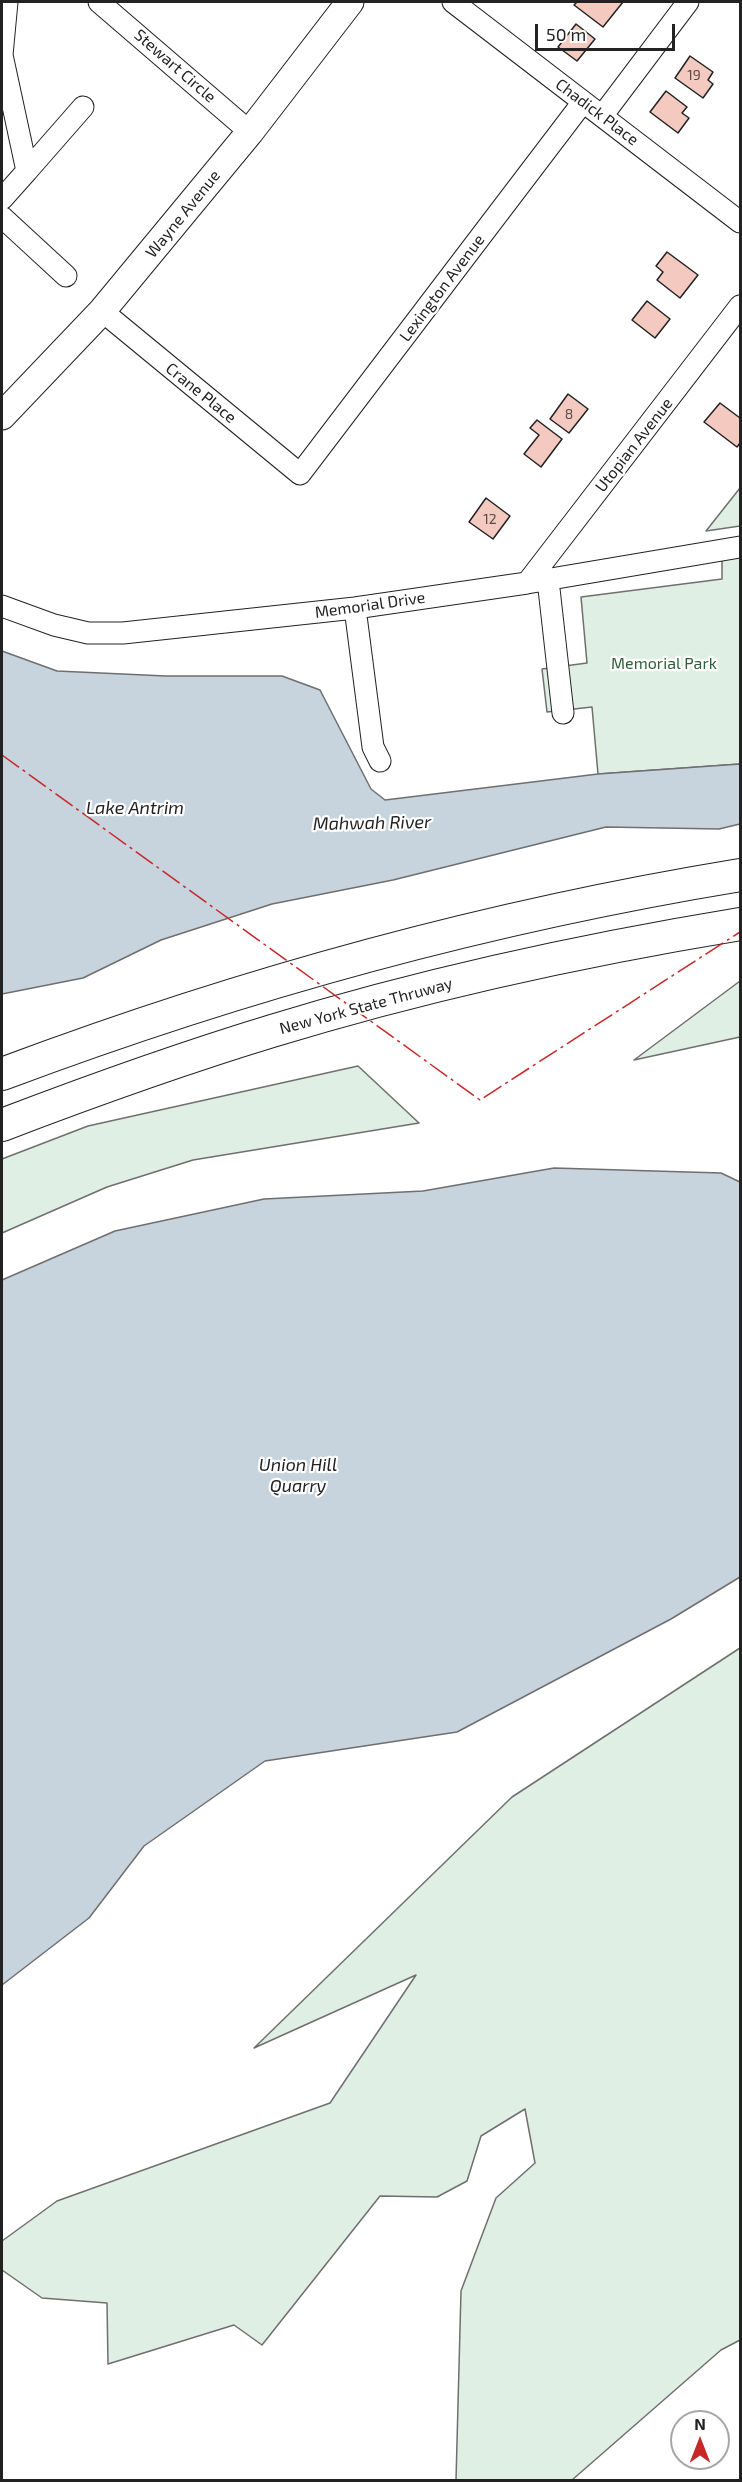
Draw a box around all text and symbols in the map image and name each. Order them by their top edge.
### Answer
scale bar [538,12,678,50]
text: 50 m [546,23,586,45]
street label: Stewart Circle [130,25,220,107]
house number: 19 [687,67,701,83]
street label: Chadick Place [552,75,642,149]
street label: Wayne Avenue [142,166,224,262]
street label: Lexington Avenue [395,231,489,345]
street label: Crane Place [162,359,240,427]
street label: Utopian Avenue [591,394,677,496]
house number: 8 [565,406,573,422]
house number: 12 [483,511,497,527]
street label: Memorial Drive [314,588,426,622]
park label: Memorial Park [611,654,717,674]
water label: Lake Antrim [86,797,184,819]
water label: Mahwah River [313,811,431,835]
street label: New York State Thruway [277,974,455,1038]
water label: Union Hill Quarry [259,1454,337,1496]
north arrow [670,2410,730,2470]
text: N [694,2414,706,2433]

